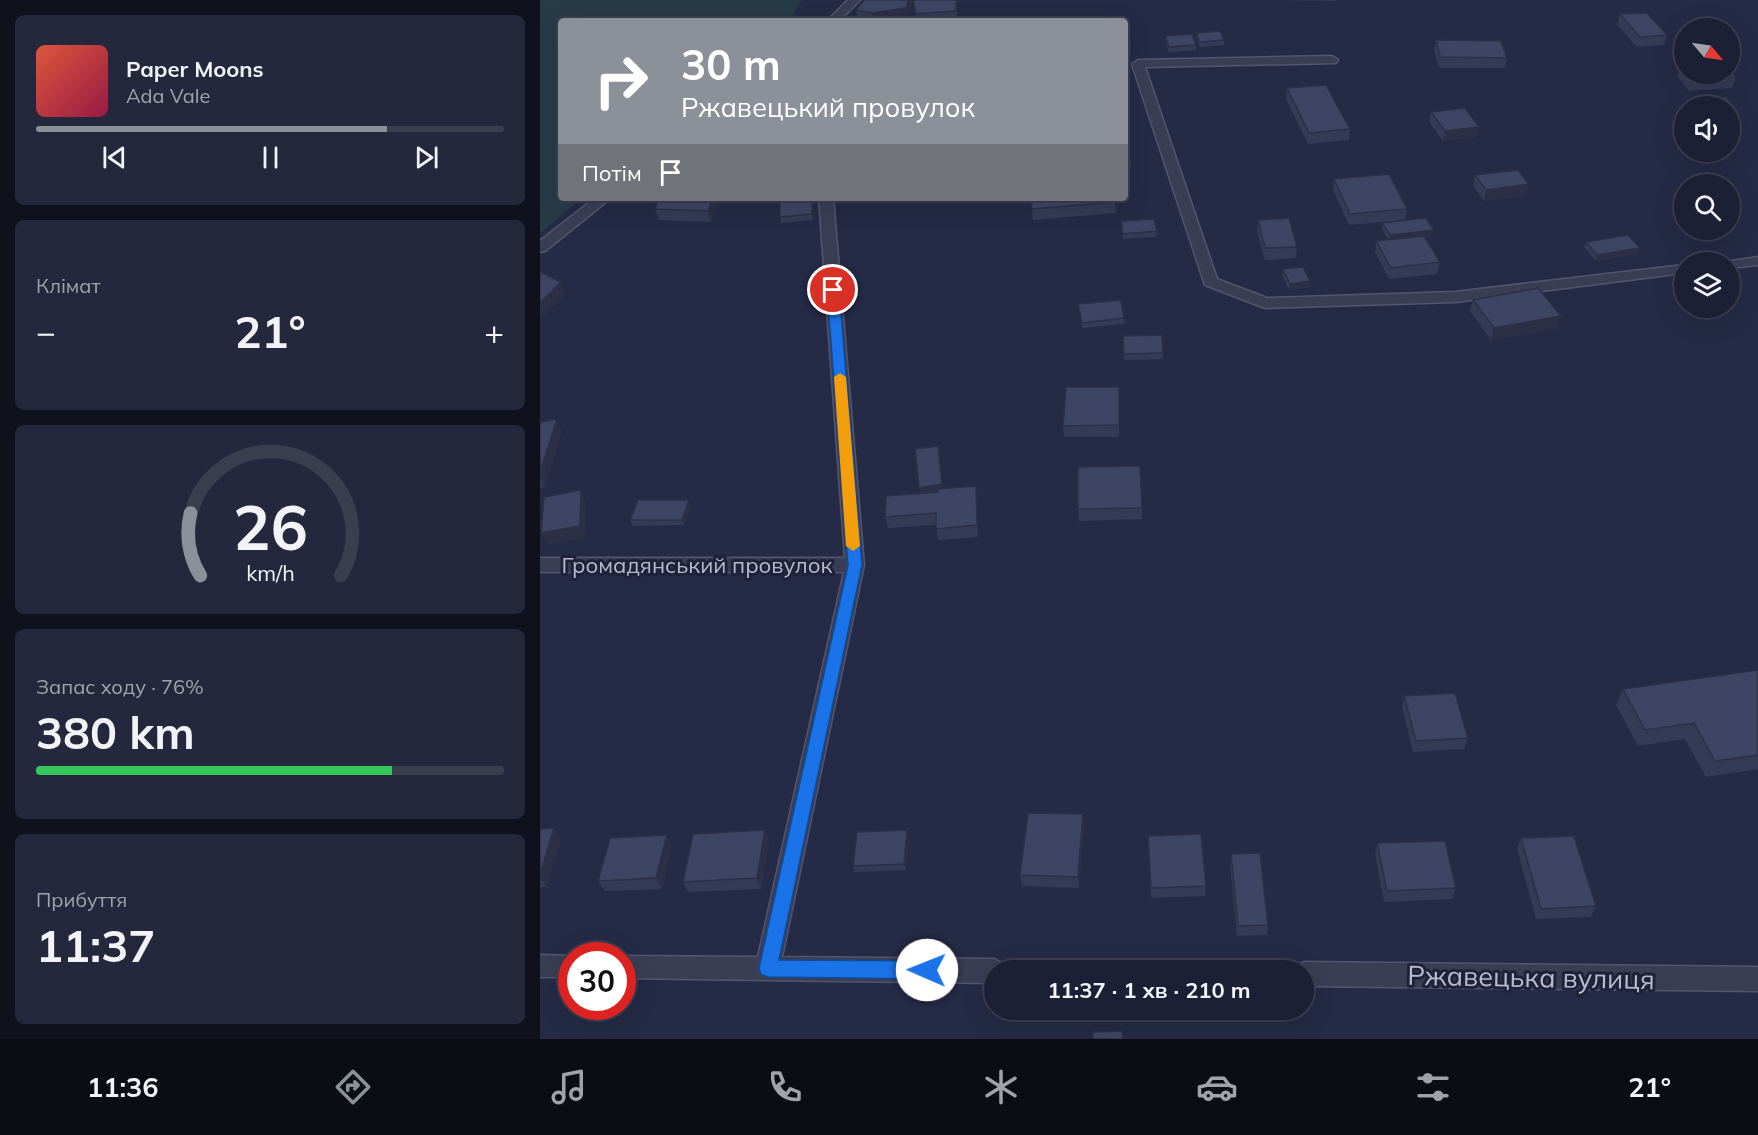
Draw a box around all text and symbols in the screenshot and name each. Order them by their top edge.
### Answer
north arrow [1674,18,1740,84]
map controls [1674,18,1740,318]
text: 30 m [681,38,781,91]
icon: right [582,42,660,120]
text: Paper Moons [126,55,264,83]
text: Ada Vale [126,83,210,108]
text: Ржавецький провулок [681,90,975,124]
button: sound [1674,96,1740,162]
icon: previous [98,141,131,174]
icon: pause [254,141,287,174]
icon: next [410,141,443,174]
icon: arrive [654,156,687,189]
text: Потім [582,159,642,187]
button: search [1674,174,1740,240]
button: layers [1674,252,1740,318]
pin [807,264,858,315]
text: Клімат [36,273,101,298]
icon: arrive [816,273,849,306]
text: 21° [234,303,306,359]
text: − [36,311,56,352]
text: + [484,311,504,352]
text: 26 [233,488,307,567]
street label: Громадянський провулок [562,551,833,579]
text: km/h [246,560,294,587]
text: Запас ходу · 76% [36,674,204,699]
text: 380 km [36,704,195,760]
text: Прибуття [36,887,127,912]
text: 11:37 [36,917,155,973]
position arrow [895,938,959,1002]
speed limit sign: 30 [558,942,636,1020]
street label: Ржавецька вулиця [1407,958,1655,996]
text: 11:37 · 1 хв · 210 m [1047,976,1251,1004]
icon: directions [332,1066,374,1108]
icon: music [548,1066,590,1108]
icon: phone [764,1066,806,1108]
icon: climate [980,1066,1022,1108]
icon: car [1196,1066,1238,1108]
icon: filters [1412,1066,1454,1108]
text: 11:36 [87,1070,158,1104]
text: 21° [1628,1070,1671,1104]

